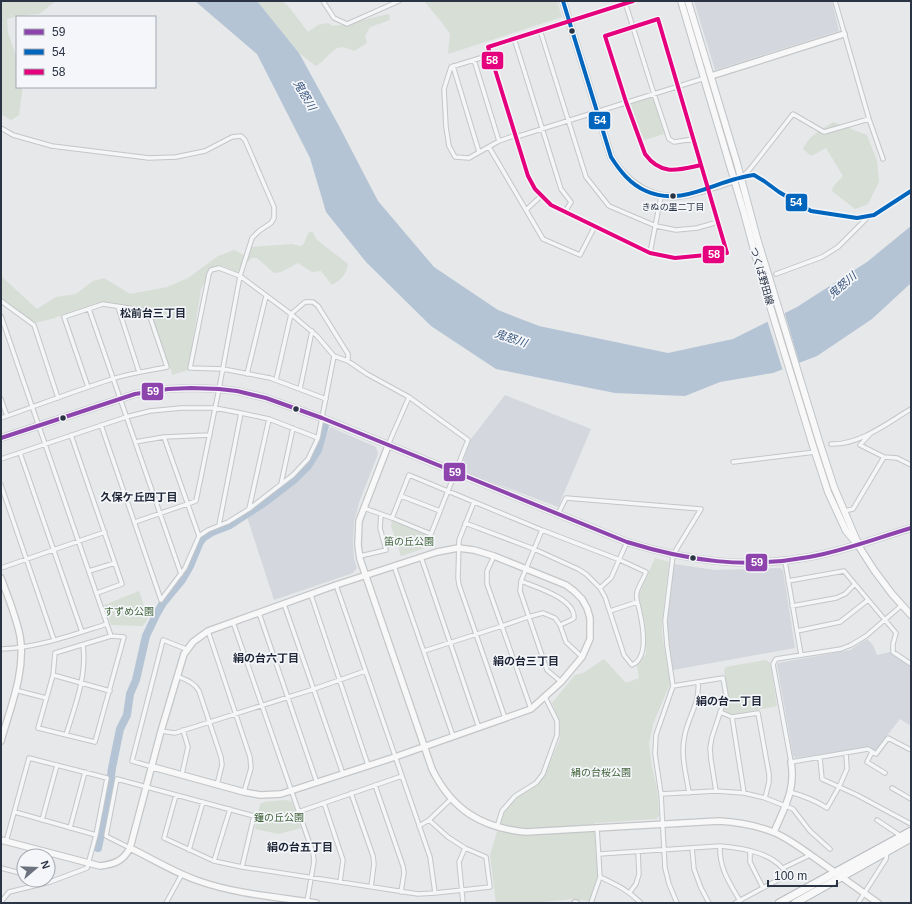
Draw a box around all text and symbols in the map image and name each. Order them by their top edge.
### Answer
legend [16,16,156,88]
text: 59 [52,25,66,39]
unlabelled marker [567,26,577,36]
text: 54 [52,45,66,59]
line badge: 58 [481,51,504,70]
text: 58 [486,54,498,66]
text: 58 [52,65,66,79]
water label: 鬼怒川 [292,78,319,113]
line badge: 54 [588,111,611,130]
text: 54 [594,114,607,126]
marker: きぬの里二丁目 [668,191,678,201]
line badge: 54 [785,193,808,212]
text: 54 [790,196,803,208]
place label: きぬの里二丁目 [641,202,705,212]
line badge: 58 [702,245,725,264]
street label: つくば野田線 [748,246,776,306]
text: 58 [708,248,720,260]
water label: 鬼怒川 [826,269,859,300]
district label: 松前台三丁目 [120,307,186,319]
water label: 鬼怒川 [493,327,529,349]
line badge: 59 [141,382,164,401]
text: 59 [147,385,159,397]
unlabelled marker [291,404,301,414]
unlabelled marker [58,413,68,423]
line badge: 59 [443,462,466,482]
text: 59 [449,466,461,478]
district label: 久保ケ丘四丁目 [101,491,178,503]
park label: 笛の丘公園 [384,536,434,547]
unlabelled marker [688,553,698,563]
line badge: 59 [745,553,768,572]
text: 59 [751,556,763,568]
park label: すずめ公園 [104,606,154,617]
district label: 絹の台六丁目 [233,652,299,664]
district label: 絹の台三丁目 [493,655,559,667]
district label: 絹の台一丁目 [696,695,762,707]
park label: 絹の台桜公園 [571,767,631,778]
park label: 鐘の丘公園 [254,812,304,823]
district label: 絹の台五丁目 [267,841,333,853]
north arrow [16,848,56,888]
text: N [38,859,52,871]
scale bar [768,862,837,888]
text: 100 m [774,869,807,883]

